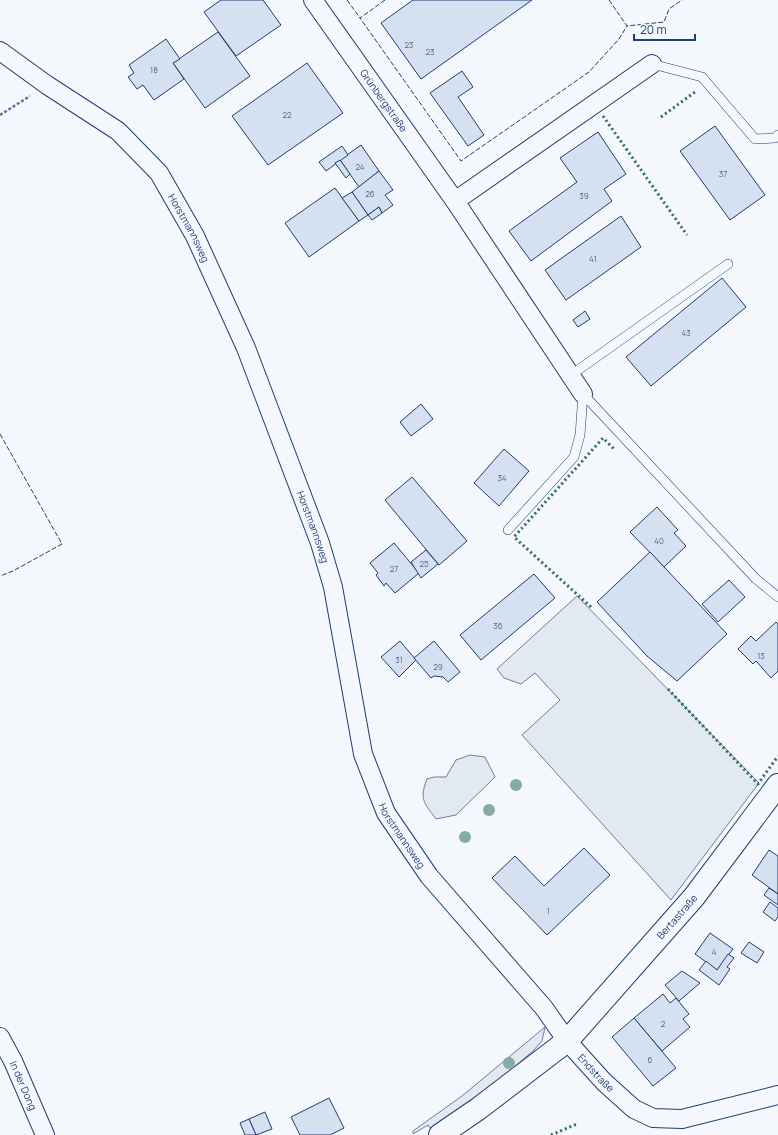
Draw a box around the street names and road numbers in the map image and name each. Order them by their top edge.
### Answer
street label: Grünbergstraße [357,66,411,135]
street label: Horstmannsweg [165,191,213,264]
street label: Horstmannsweg [294,489,333,565]
street label: Horstmannsweg [376,801,429,871]
street label: Bertastraße [653,891,700,942]
street label: Endstraße [575,1051,617,1095]
street label: In der Dong [7,1059,40,1112]

